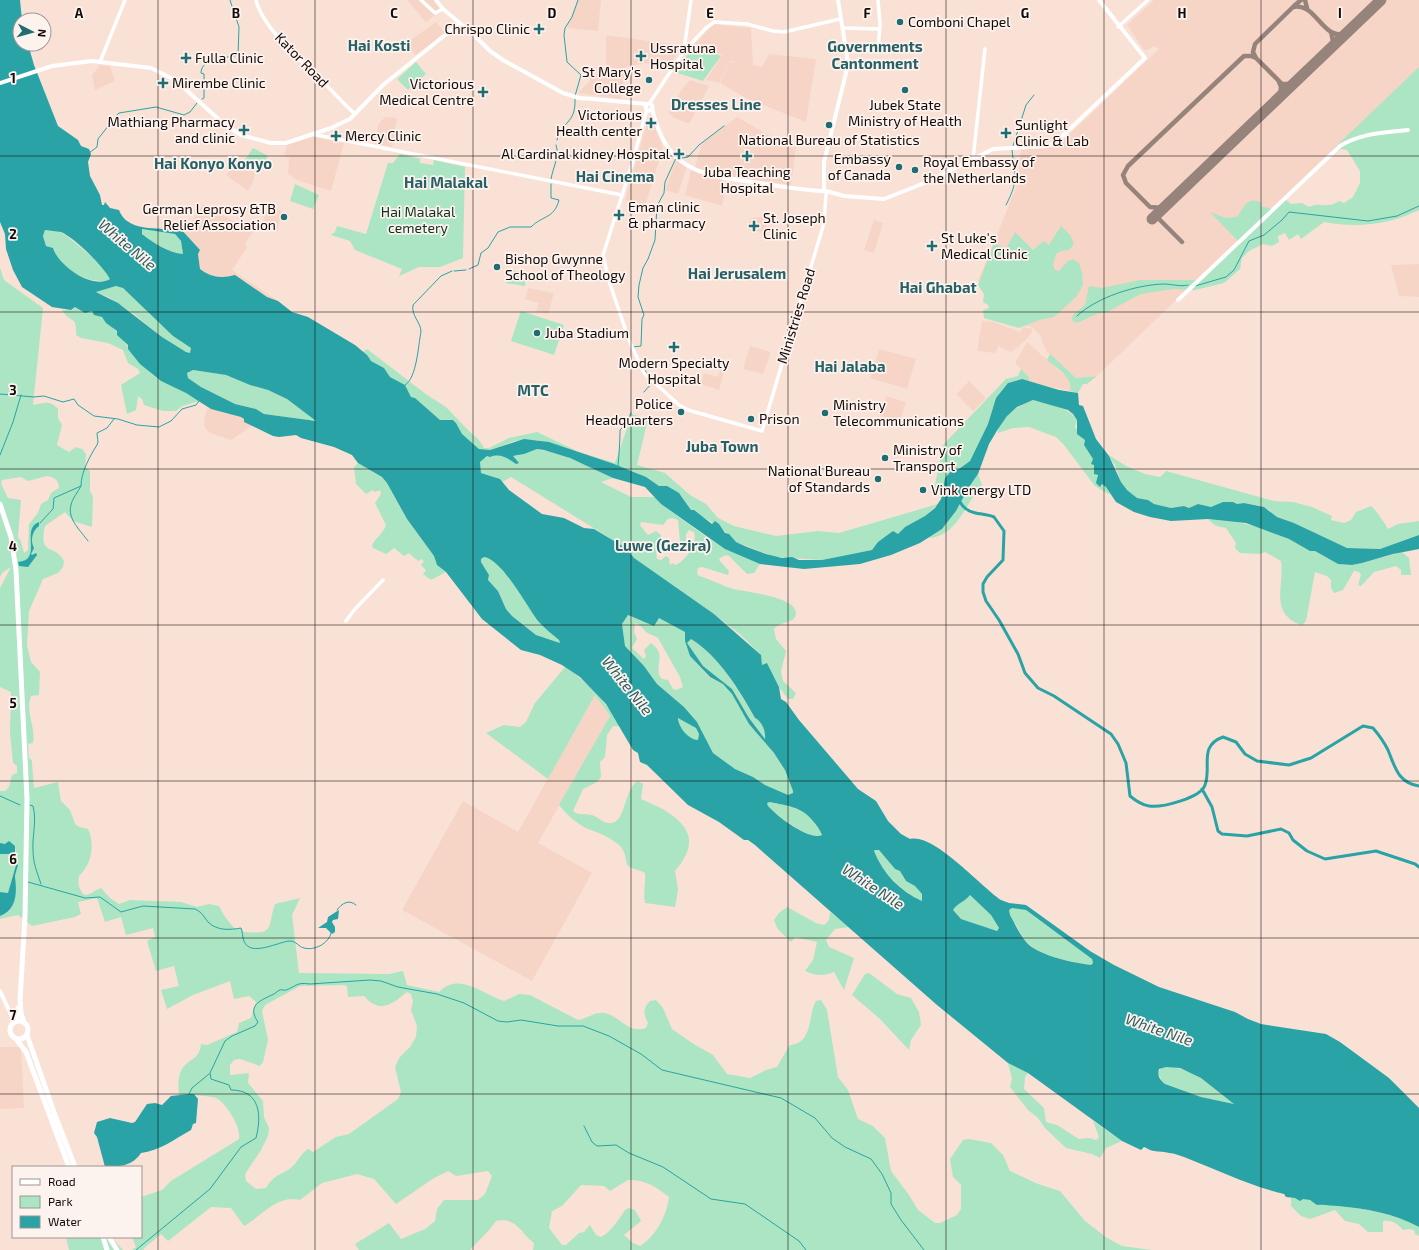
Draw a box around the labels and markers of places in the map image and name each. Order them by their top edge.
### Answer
place label: Comboni Chapel [908,13,1011,30]
marker: Comboni Chapel [895,17,905,27]
place label: Chrispo Clinic [444,20,530,37]
marker: Chrispo Clinic [533,23,545,35]
place label: Ussratuna Hospital [650,39,716,72]
place label: Fulla Clinic [195,49,264,66]
marker: Ussratuna Hospital [635,50,647,62]
marker: Fulla Clinic [180,52,192,64]
place label: St Mary's College [582,63,641,96]
place label: Mirembe Clinic [172,74,266,91]
place label: Victorious Medical Centre [379,75,474,108]
marker: St Mary's College [644,75,654,85]
marker: Mirembe Clinic [157,77,169,89]
marker: Jubek State Ministry of Health [900,85,910,95]
marker: Victorious Medical Centre [477,86,489,98]
place label: Jubek State Ministry of Health [848,96,962,129]
place label: Victorious Health center [556,106,642,139]
place label: Mathiang Pharmacy and clinic [107,113,236,146]
place label: Sunlight Clinic & Lab [1015,116,1089,149]
marker: Victorious Health center [645,117,657,129]
marker: National Bureau of Statistics [824,120,834,130]
marker: Mathiang Pharmacy and clinic [238,124,250,136]
place label: Mercy Clinic [345,127,422,144]
marker: Sunlight Clinic & Lab [1000,127,1012,139]
marker: Mercy Clinic [330,130,342,142]
place label: National Bureau of Statistics [738,131,920,148]
place label: Al Cardinal kidney Hospital [501,145,671,162]
marker: Al Cardinal kidney Hospital [673,148,685,160]
marker: Juba Teaching Hospital [741,150,753,162]
place label: Embassy of Canada [828,150,892,183]
place label: Royal Embassy of the Netherlands [923,153,1036,186]
marker: Embassy of Canada [894,162,904,172]
place label: Juba Teaching Hospital [703,163,791,196]
marker: Royal Embassy of the Netherlands [910,165,920,175]
place label: Eman clinic & pharmacy [628,198,706,231]
place label: German Leprosy &TB Relief Association [143,200,276,233]
marker: Eman clinic & pharmacy [613,209,625,221]
place label: St. Joseph Clinic [763,209,826,242]
marker: German Leprosy &TB Relief Association [279,212,289,222]
marker: St. Joseph Clinic [748,220,760,232]
place label: St Luke's Medical Clinic [941,229,1028,262]
marker: St Luke's Medical Clinic [926,240,938,252]
place label: Bishop Gwynne School of Theology [505,250,626,283]
marker: Bishop Gwynne School of Theology [492,262,502,272]
place label: Juba Stadium [545,324,629,341]
marker: Juba Stadium [532,328,542,338]
marker: Modern Specialty Hospital [668,341,680,353]
place label: Modern Specialty Hospital [619,354,730,387]
place label: Police Headquarters [586,395,673,428]
place label: Ministry Telecommunications [833,396,964,429]
marker: Police Headquarters [676,407,686,417]
marker: Ministry Telecommunications [820,408,830,418]
place label: Prison [759,410,800,427]
marker: Prison [746,414,756,424]
place label: Ministry of Transport [893,441,963,474]
marker: Ministry of Transport [880,453,890,463]
place label: National Bureau of Standards [768,462,870,495]
marker: National Bureau of Standards [873,474,883,484]
place label: Vink energy LTD [931,481,1031,498]
marker: Vink energy LTD [918,485,928,495]

